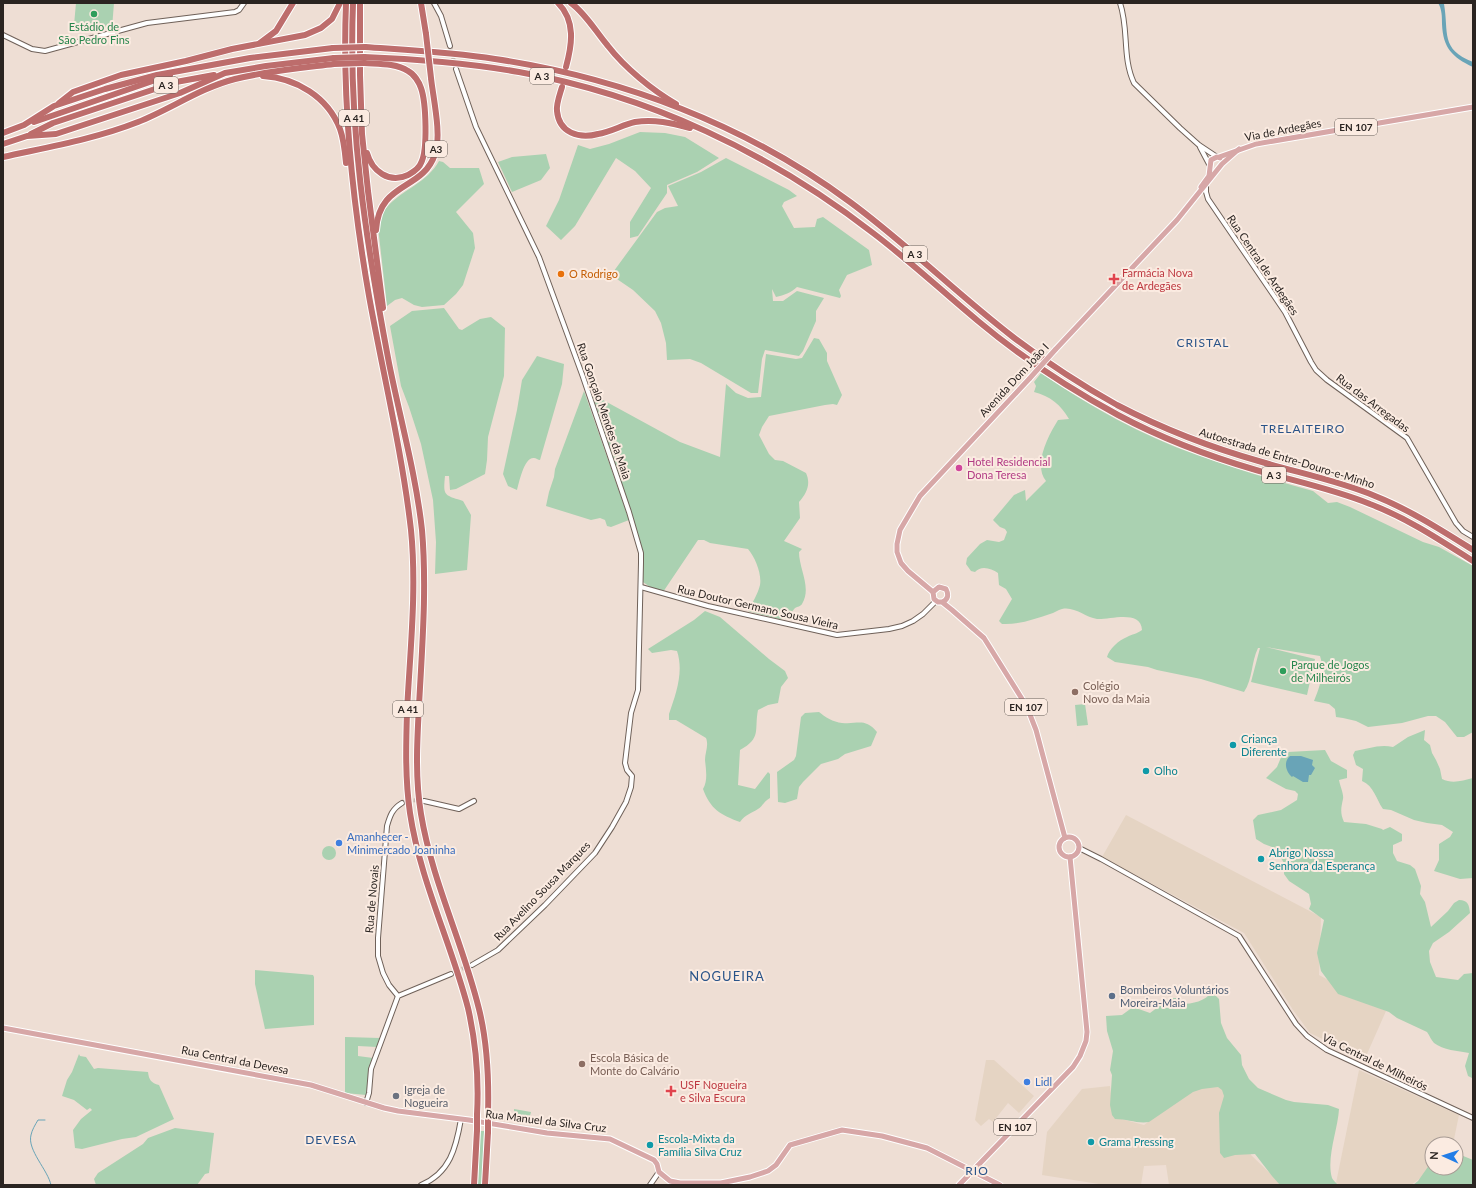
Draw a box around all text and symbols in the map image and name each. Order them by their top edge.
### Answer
marker: Estádio de São Pedro Fins [89,9,99,19]
place label: Estádio de São Pedro Fins [58,20,130,46]
road number: A 3 [530,68,554,84]
road number: A 3 [154,77,178,93]
road number: A 41 [339,110,369,126]
street label: Via de Ardegães [1244,116,1323,143]
road number: EN 107 [1335,119,1377,135]
road number: A3 [425,141,447,157]
street label: Rua Central de Ardegães [1225,212,1302,318]
road number: A 3 [903,246,927,262]
place label: Farmácia Nova de Ardegães [1122,266,1193,292]
place label: O Rodrigo [569,267,618,280]
marker: O Rodrigo [556,269,566,279]
marker: Farmácia Nova de Ardegães [1109,274,1119,284]
district label: CRISTAL [1177,335,1229,350]
street label: Avenida Dom João I [976,340,1051,419]
street label: Rua Gonçalo Mendes da Maia [575,341,634,481]
street label: Rua das Arregadas [1334,371,1413,435]
district label: TRELAITEIRO [1261,421,1345,436]
street label: Autoestrada de Entre-Douro-e-Minho [1198,425,1376,490]
place label: Hotel Residencial Dona Teresa [967,455,1050,481]
marker: Hotel Residencial Dona Teresa [954,463,964,473]
road number: A 3 [1262,467,1286,483]
street label: Rua Doutor Germano Sousa Vieira [676,582,840,631]
place label: Parque de Jogos de Milheirós [1291,658,1370,684]
marker: Parque de Jogos de Milheirós [1278,666,1288,676]
place label: Colégio Novo da Maia [1083,679,1150,705]
marker: Colégio Novo da Maia [1070,687,1080,697]
road number: EN 107 [1005,699,1047,715]
road number: A 41 [393,701,423,717]
place label: Criança Diferente [1241,732,1287,758]
marker: Criança Diferente [1228,740,1238,750]
place label: Olho [1154,764,1178,777]
marker: Olho [1141,766,1151,776]
place label: Amanhecer - Minimercado Joaninha [347,830,455,856]
marker: Amanhecer - Minimercado Joaninha [334,838,344,848]
street label: Rua Avelino Sousa Marques [491,838,593,943]
place label: Abrigo Nossa Senhora da Esperança [1269,846,1375,872]
marker: Abrigo Nossa Senhora da Esperança [1256,854,1266,864]
street label: Rua de Novais [362,864,381,934]
district label: NOGUEIRA [689,968,765,984]
place label: Bombeiros Voluntários Moreira-Maia [1120,983,1229,1009]
marker: Bombeiros Voluntários Moreira-Maia [1107,991,1117,1001]
street label: Via Central de Milheirós [1320,1030,1430,1093]
street label: Rua Central da Devesa [180,1043,290,1076]
place label: Escola Básica de Monte do Calvário [590,1051,679,1077]
marker: Escola Básica de Monte do Calvário [577,1059,587,1069]
place label: Lidl [1035,1075,1052,1088]
marker: Lidl [1022,1077,1032,1087]
place label: USF Nogueira e Silva Escura [680,1078,747,1104]
place label: Igreja de Nogueira [404,1083,448,1109]
marker: USF Nogueira e Silva Escura [665,1085,677,1097]
marker: Igreja de Nogueira [391,1091,401,1101]
street label: Rua Manuel da Silva Cruz [485,1107,607,1134]
road number: EN 107 [994,1119,1036,1135]
district label: DEVESA [305,1132,357,1147]
place label: Escola-Mixta da Família Silva Cruz [658,1132,742,1158]
place label: Grama Pressing [1099,1135,1174,1148]
north arrow [1424,1136,1464,1176]
marker: Grama Pressing [1086,1137,1096,1147]
marker: Escola-Mixta da Família Silva Cruz [645,1140,655,1150]
text: N [1427,1151,1440,1160]
district label: RIO [965,1163,989,1178]

